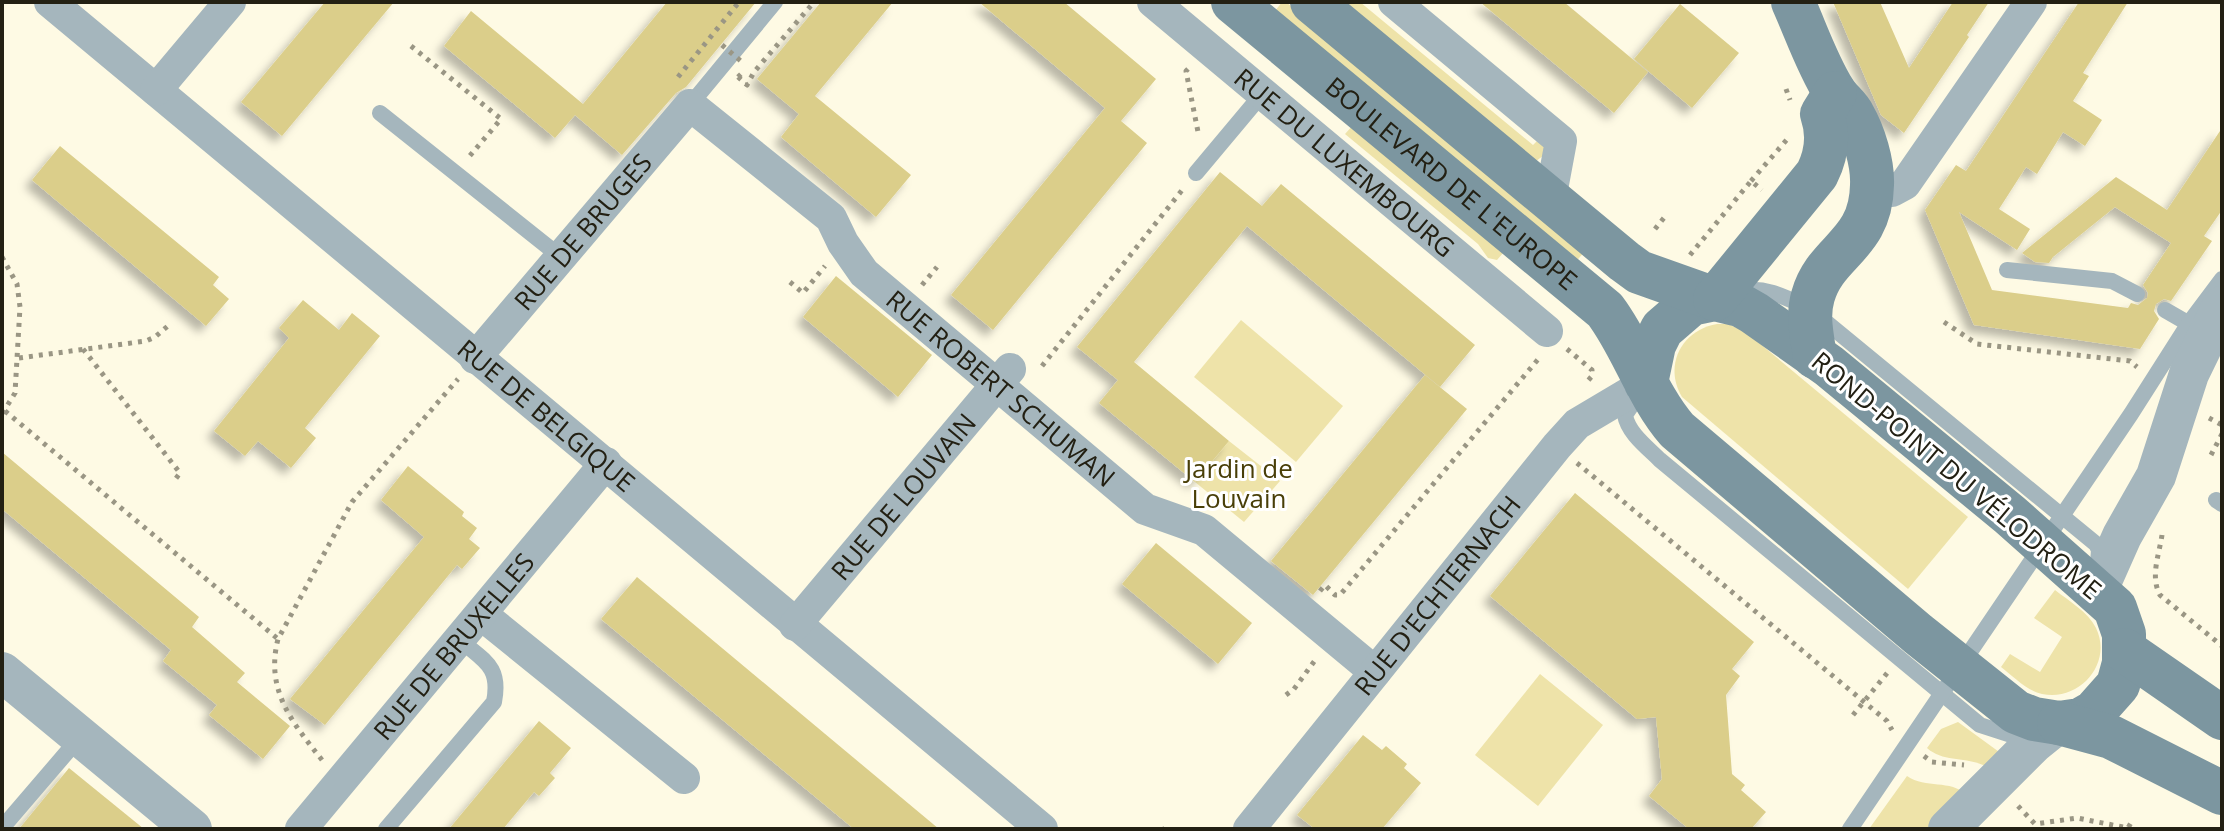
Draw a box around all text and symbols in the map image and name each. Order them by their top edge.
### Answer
street label: RUE DU LUXEMBOURG [1227,60,1463,265]
street label: BOULEVARD DE L'EUROPE [1318,68,1585,298]
street label: RUE DE BRUGES [505,145,660,318]
street label: RUE ROBERT SCHUMAN [879,281,1123,495]
street label: RUE DE BELGIQUE [450,331,643,500]
street label: ROND-POINT DU VÉLODROME [1804,343,2110,607]
street label: RUE DE LOUVAIN [822,405,984,588]
park label: Jardin de Louvain [1182,450,1293,516]
street label: RUE D'ECHTERNACH [1346,488,1529,703]
street label: RUE DE BRUXELLES [365,545,542,747]

